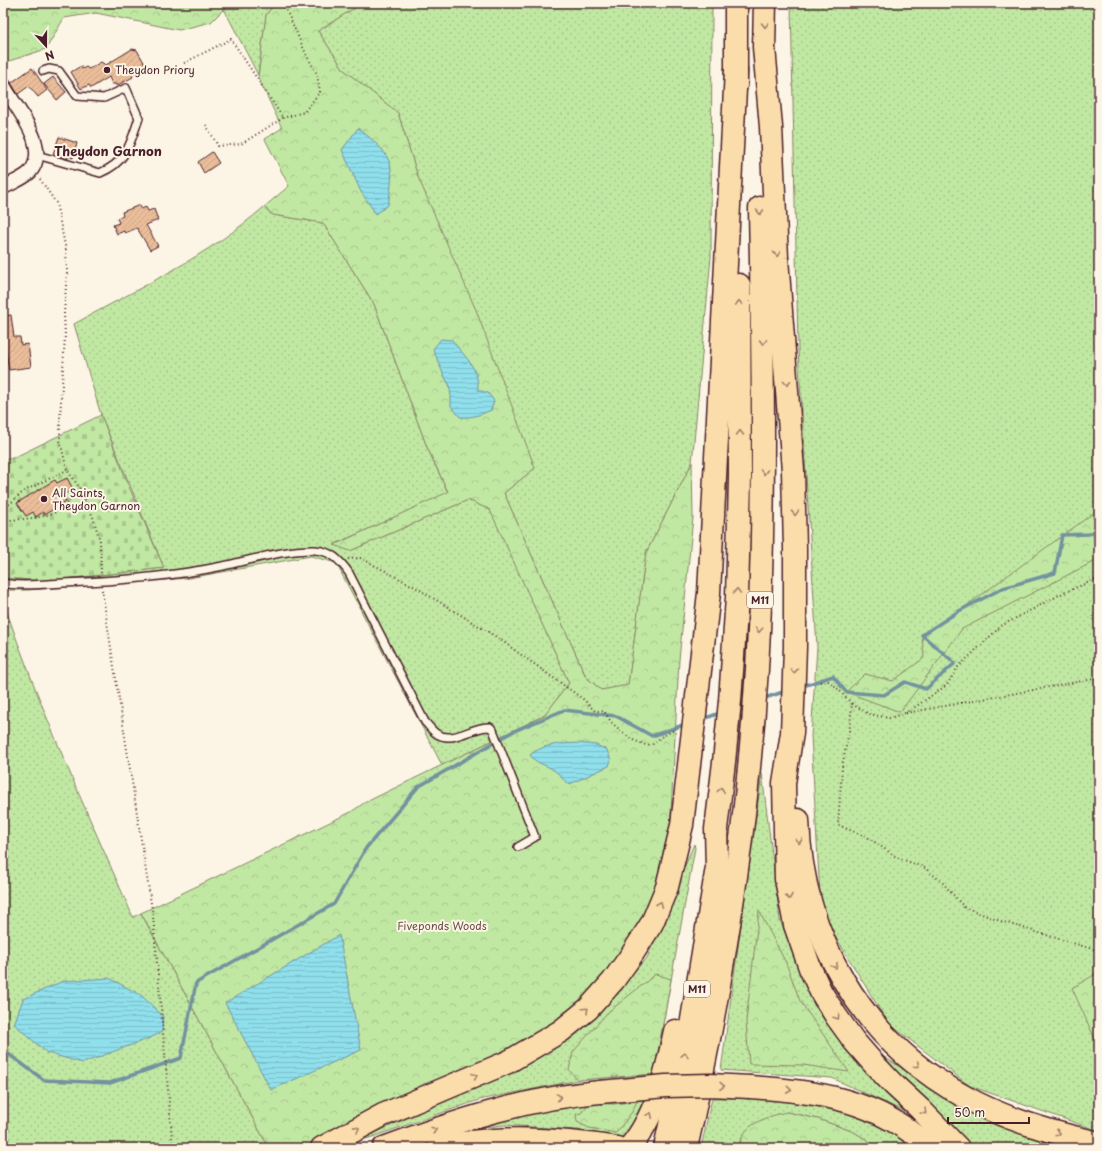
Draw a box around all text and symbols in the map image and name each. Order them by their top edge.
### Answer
one-way arrow [761,22,769,28]
north arrow [26,26,66,66]
text: N [42,46,57,65]
place label: Theydon Priory [115,61,195,78]
marker: Theydon Priory [102,65,112,75]
district label: Theydon Garnon [54,141,162,160]
one-way arrow [756,209,765,215]
one-way arrow [773,251,782,257]
one-way arrow [735,300,743,306]
one-way arrow [759,339,767,345]
one-way arrow [782,380,791,386]
one-way arrow [736,430,744,436]
one-way arrow [760,469,768,475]
place label: All Saints, Theydon Garnon [52,484,140,514]
marker: All Saints, Theydon Garnon [39,494,49,504]
one-way arrow [790,510,799,516]
one-way arrow [733,588,741,594]
road number: M11 [747,592,773,608]
one-way arrow [754,627,763,633]
one-way arrow [790,668,798,674]
one-way arrow [716,787,725,793]
one-way arrow [795,838,804,844]
one-way arrow [784,894,793,900]
one-way arrow [655,901,663,908]
park label: Fiveponds Woods [397,917,487,934]
one-way arrow [830,961,837,969]
road number: M11 [684,981,710,997]
one-way arrow [581,1007,589,1015]
one-way arrow [832,1013,839,1020]
one-way arrow [681,1052,689,1058]
one-way arrow [912,1060,919,1067]
one-way arrow [471,1073,478,1081]
one-way arrow [719,1082,725,1090]
one-way arrow [786,1086,792,1095]
one-way arrow [556,1093,563,1102]
scale bar [948,1099,1029,1125]
text: 50 m [954,1103,985,1121]
one-way arrow [919,1108,927,1115]
one-way arrow [645,1112,653,1119]
one-way arrow [352,1126,360,1134]
one-way arrow [430,1126,437,1135]
one-way arrow [1054,1128,1061,1137]

